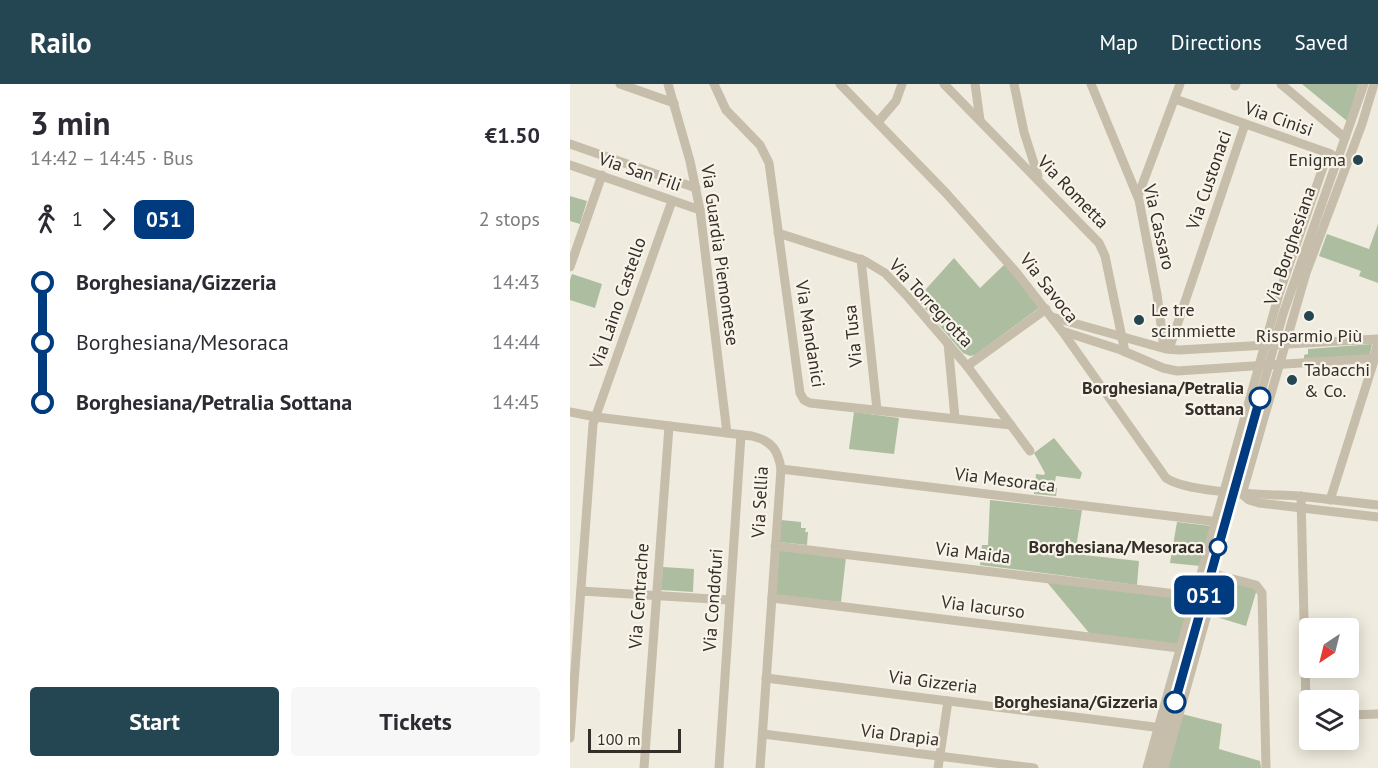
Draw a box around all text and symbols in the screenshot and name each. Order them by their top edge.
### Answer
text: Railo [30,24,92,61]
text: Map [1099,29,1138,56]
text: Directions [1171,29,1262,56]
text: Saved [1295,29,1348,56]
street label: Via Cinisi [1241,96,1316,141]
text: 3 min [30,101,111,144]
text: €1.50 [485,121,540,149]
street label: Via Custonaci [1181,127,1236,233]
text: 14:42 – 14:45 · Bus [30,145,194,171]
street label: Via San Fili [595,146,685,196]
place label: Enigma [1288,148,1346,171]
street label: Via Rometta [1032,149,1114,233]
marker: Enigma [1351,153,1365,167]
street label: Via Guardia Piemontese [696,162,745,347]
street label: Via Cassaro [1138,181,1181,272]
street label: Via Borghesiana [1258,184,1321,309]
icon: walk [30,203,63,236]
icon: forward [92,203,125,236]
text: 1 [72,206,83,232]
text: 051 [146,206,182,233]
text: 2 stops [479,206,540,232]
street label: Via Laino Castello [584,234,651,373]
street label: Via Savoca [1014,247,1084,327]
street label: Via Torregrotta [884,253,978,352]
text: Borghesiana/Gizzeria [76,268,277,296]
text: 14:43 [492,269,540,295]
street label: Via Mandanici [791,278,830,389]
place label: Le tre scimmiette [1151,298,1236,342]
street label: Via Tusa [838,304,867,369]
marker: Risparmio Più [1302,309,1316,323]
marker: Le tre scimmiette [1132,313,1146,327]
place label: Risparmio Più [1256,324,1362,347]
text: Borghesiana/Mesoraca [76,328,289,356]
text: 14:44 [492,329,540,355]
place label: Tabacchi & Co. [1304,358,1370,402]
marker: Tabacchi & Co. [1285,373,1299,387]
place label: Borghesiana/Petralia Sottana [1082,376,1244,420]
marker: Borghesiana/Petralia Sottana [1249,387,1271,409]
text: Borghesiana/Petralia Sottana [76,388,352,416]
text: 14:45 [492,389,540,415]
street label: Via Mesoraca [952,462,1057,497]
street label: Via Sellia [746,466,773,539]
place label: Borghesiana/Mesoraca [1029,535,1204,558]
street label: Via Maida [933,536,1012,569]
marker: Borghesiana/Mesoraca [1209,538,1227,556]
street label: Via Centrache [623,542,654,650]
street label: Via Condofuri [697,548,728,653]
line badge: 051 [1170,576,1238,614]
text: 051 [1186,582,1222,609]
street label: Via Iacurso [939,590,1026,623]
north arrow [1299,618,1359,678]
map controls [1299,618,1359,750]
street label: Via Gizzeria [886,665,979,698]
button: Start [30,687,279,756]
button: Tickets [291,687,540,756]
place label: Borghesiana/Gizzeria [994,690,1158,713]
button: layers [1299,690,1359,750]
marker: Borghesiana/Gizzeria [1164,691,1186,713]
street label: Via Drapia [858,718,941,751]
scale bar [588,726,681,754]
text: 100 m [597,729,640,749]

